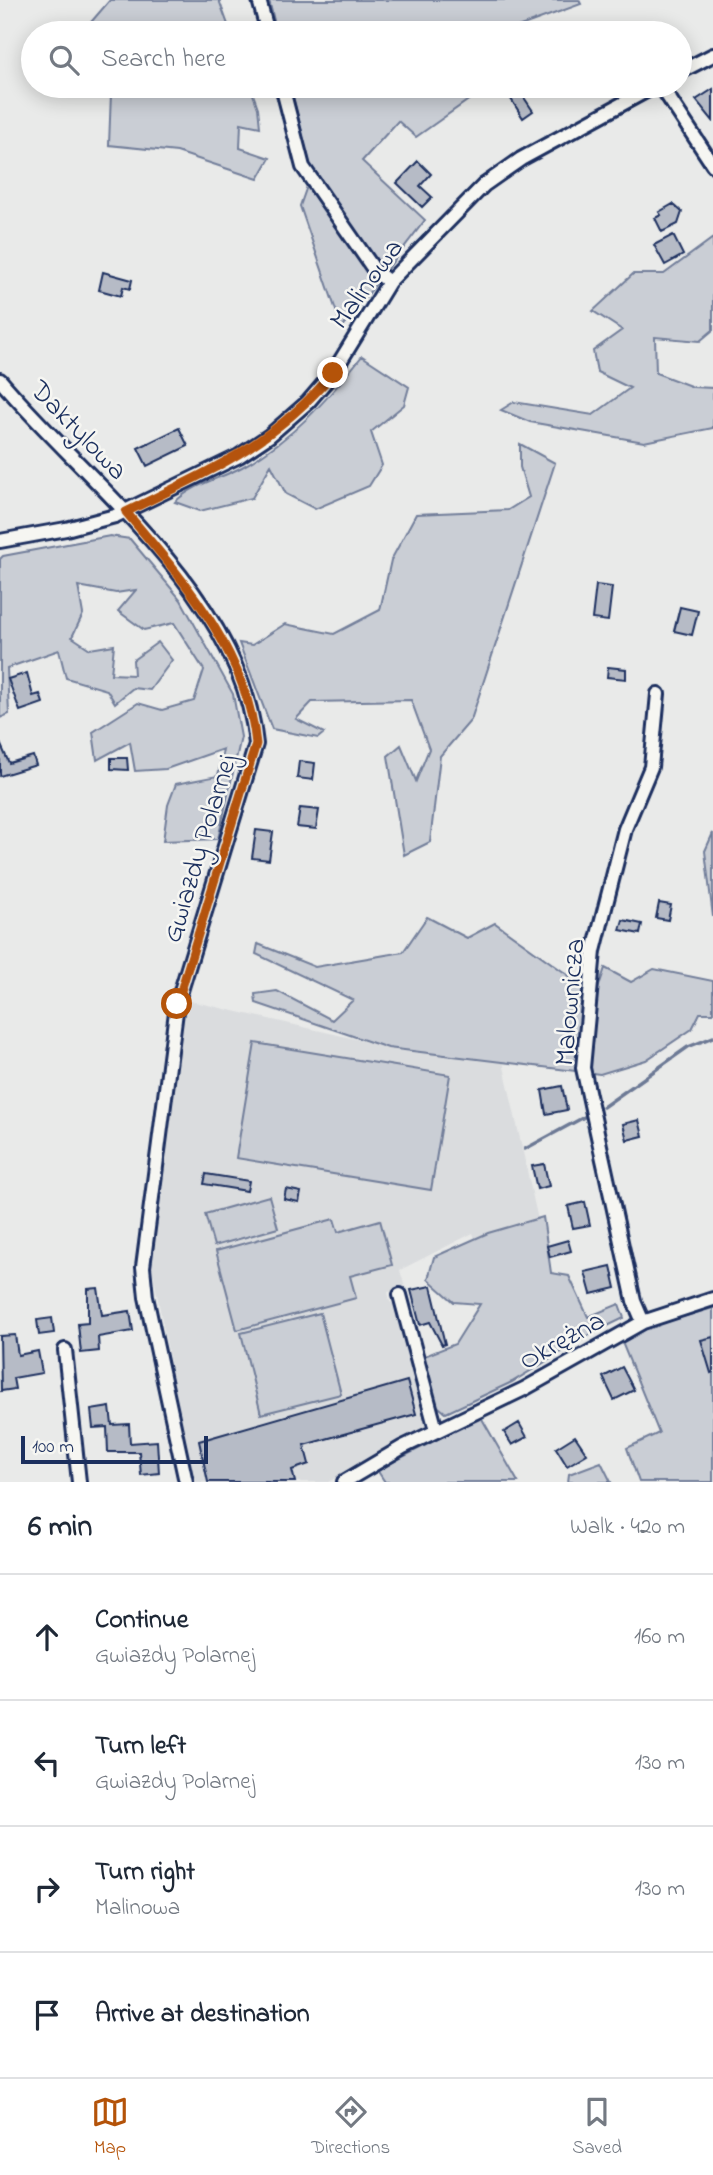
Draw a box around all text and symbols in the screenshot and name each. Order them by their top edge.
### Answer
search box [21,21,692,98]
icon: search [45,41,83,79]
text: Search here [101,41,226,79]
street label: Malinowa [321,231,415,339]
route end [317,357,348,388]
street label: Daktylowa [18,371,136,491]
street label: Gwiazdy Polarnej [153,749,250,948]
street label: Malownicza [545,937,597,1068]
route start [161,988,192,1019]
street label: Okrężna [512,1302,613,1382]
scale bar [21,1433,208,1465]
text: 100 m [32,1434,74,1461]
text: 6 min [28,1506,92,1550]
text: Walk · 420 m [570,1511,685,1544]
text: Continue [95,1602,188,1640]
icon: ahead [28,1618,66,1656]
text: 160 m [634,1621,685,1654]
text: Gwiazdy Polarnej [95,1640,255,1673]
text: Turn left [95,1728,186,1766]
icon: left [28,1744,66,1782]
text: 130 m [635,1747,685,1780]
text: Gwiazdy Polarnej [95,1766,255,1799]
text: Turn right [95,1854,195,1892]
icon: right [28,1870,66,1908]
text: 130 m [635,1873,685,1906]
text: Malinowa [95,1892,180,1925]
icon: arrive [28,1996,66,2034]
text: Arrive at destination [95,1996,310,2034]
tab: Map [91,2093,129,2162]
tab: Directions [311,2093,390,2162]
tab: Saved [572,2093,622,2162]

